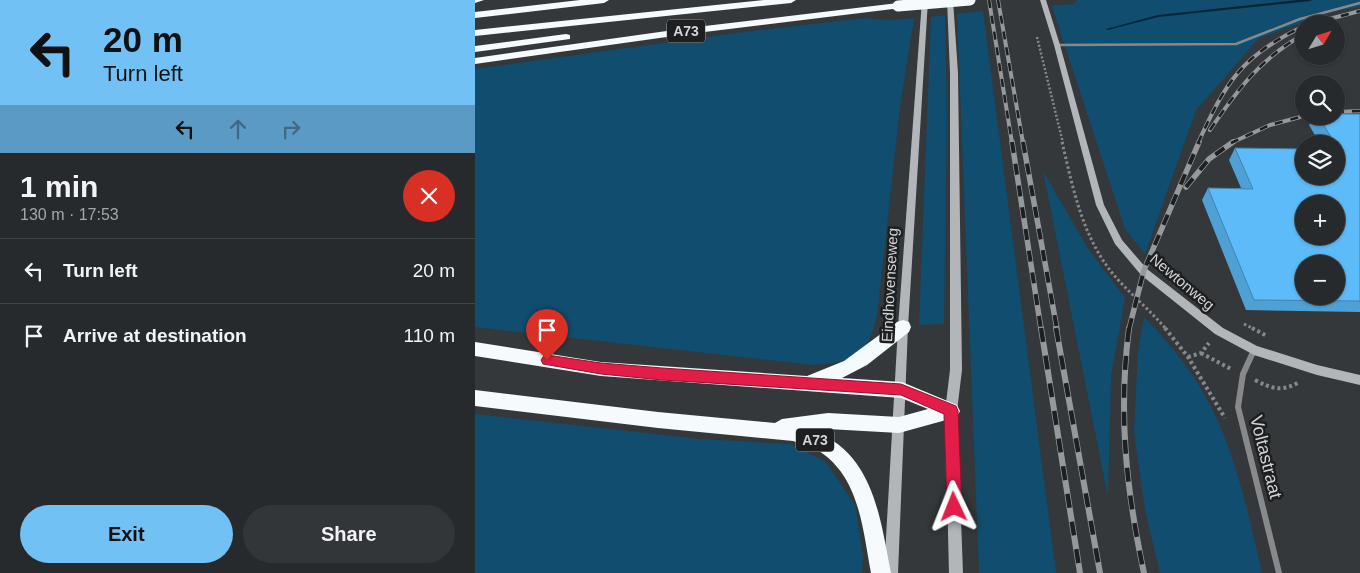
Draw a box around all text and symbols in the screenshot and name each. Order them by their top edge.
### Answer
north arrow [1295,15,1345,65]
map controls [1295,15,1345,305]
icon: left [20,20,85,85]
text: 20 m [103,20,183,59]
road number: A73 [667,20,705,42]
text: Turn left [103,61,183,86]
button: search [1295,75,1345,125]
icon: left [171,115,199,143]
icon: ahead [224,115,252,143]
icon: right [277,115,305,143]
button: layers [1295,135,1345,185]
text: 1 min [20,170,98,203]
button: close [403,170,455,222]
button: + [1295,195,1345,245]
text: 130 m · 17:53 [20,206,119,223]
street label: Eindhovenseweg [878,227,901,342]
street label: Newtonweg [1147,250,1218,313]
button: − [1295,255,1345,305]
icon: left [20,257,48,285]
text: Turn left [63,260,138,281]
text: 20 m [413,260,455,281]
pin [526,309,568,360]
icon: arrive [533,316,561,344]
icon: arrive [20,322,48,350]
text: Arrive at destination [63,325,247,346]
text: 110 m [404,325,455,346]
street label: Voltastraat [1246,413,1286,501]
road number: A73 [796,428,834,452]
position arrow [927,480,979,532]
button: Exit [20,505,233,563]
button: Share [243,505,455,563]

